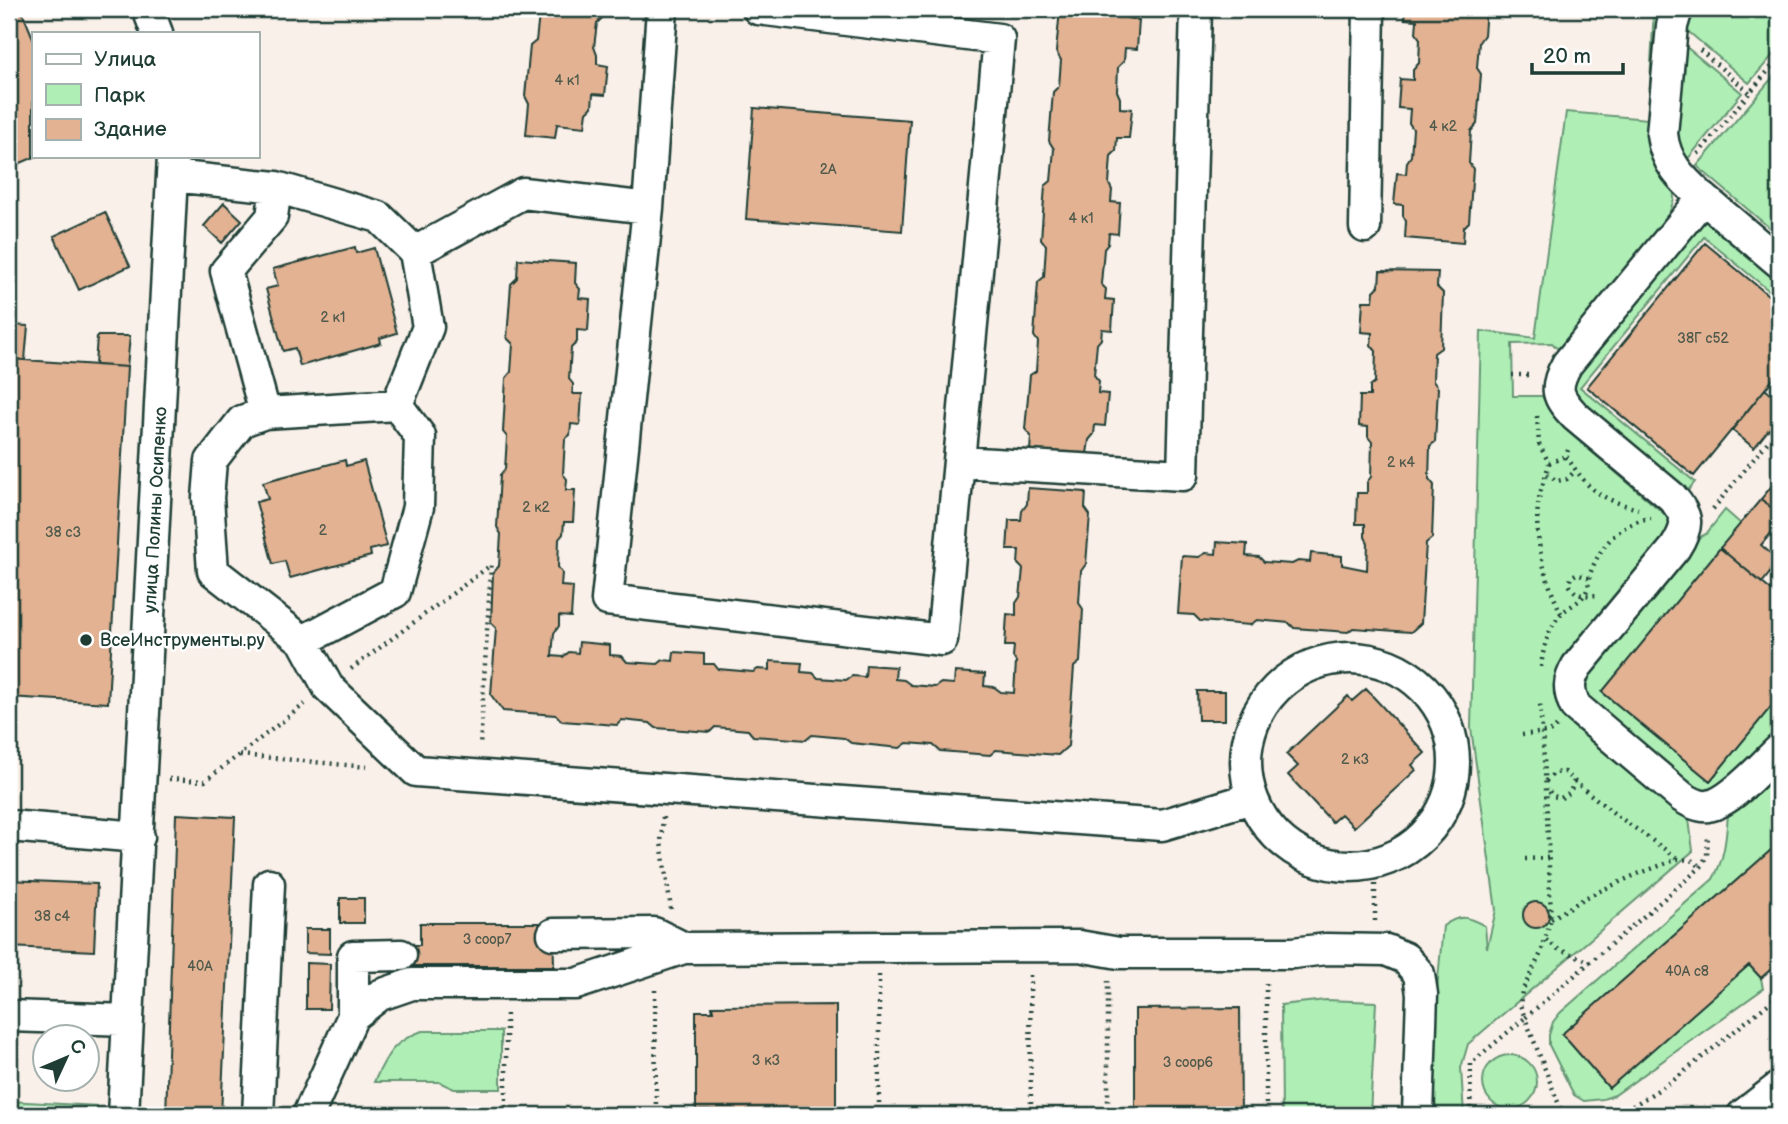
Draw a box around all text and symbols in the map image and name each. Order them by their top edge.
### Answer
legend [32,32,259,158]
scale bar [1532,32,1624,76]
text: 20 m [1543,44,1591,69]
text: Улица [94,47,157,72]
house number: 4 к1 [554,72,580,89]
text: Парк [94,83,145,108]
text: Здание [94,117,167,142]
house number: 4 к2 [1429,118,1458,135]
house number: 2А [820,161,837,178]
house number: 4 к1 [1068,210,1094,227]
house number: 2 к1 [321,309,345,326]
house number: 38Г с52 [1677,330,1729,347]
street label: улица Полины Осипенко [140,406,171,614]
house number: 2 к4 [1387,454,1415,471]
house number: 2 к2 [522,499,551,516]
house number: 2 [319,522,328,539]
house number: 38 с3 [45,524,81,541]
place label: ВсеИнструменты.ру [100,630,266,651]
marker: ВсеИнструменты.ру [78,632,94,648]
house number: 2 к3 [1341,751,1369,768]
house number: 38 с4 [34,908,70,925]
house number: 3 соор7 [463,931,511,948]
house number: 40А [187,958,213,975]
house number: 40А с8 [1665,963,1709,980]
north arrow [32,1023,102,1092]
text: С [64,1034,90,1060]
house number: 3 к3 [752,1052,780,1069]
house number: 3 соор6 [1163,1054,1214,1071]

